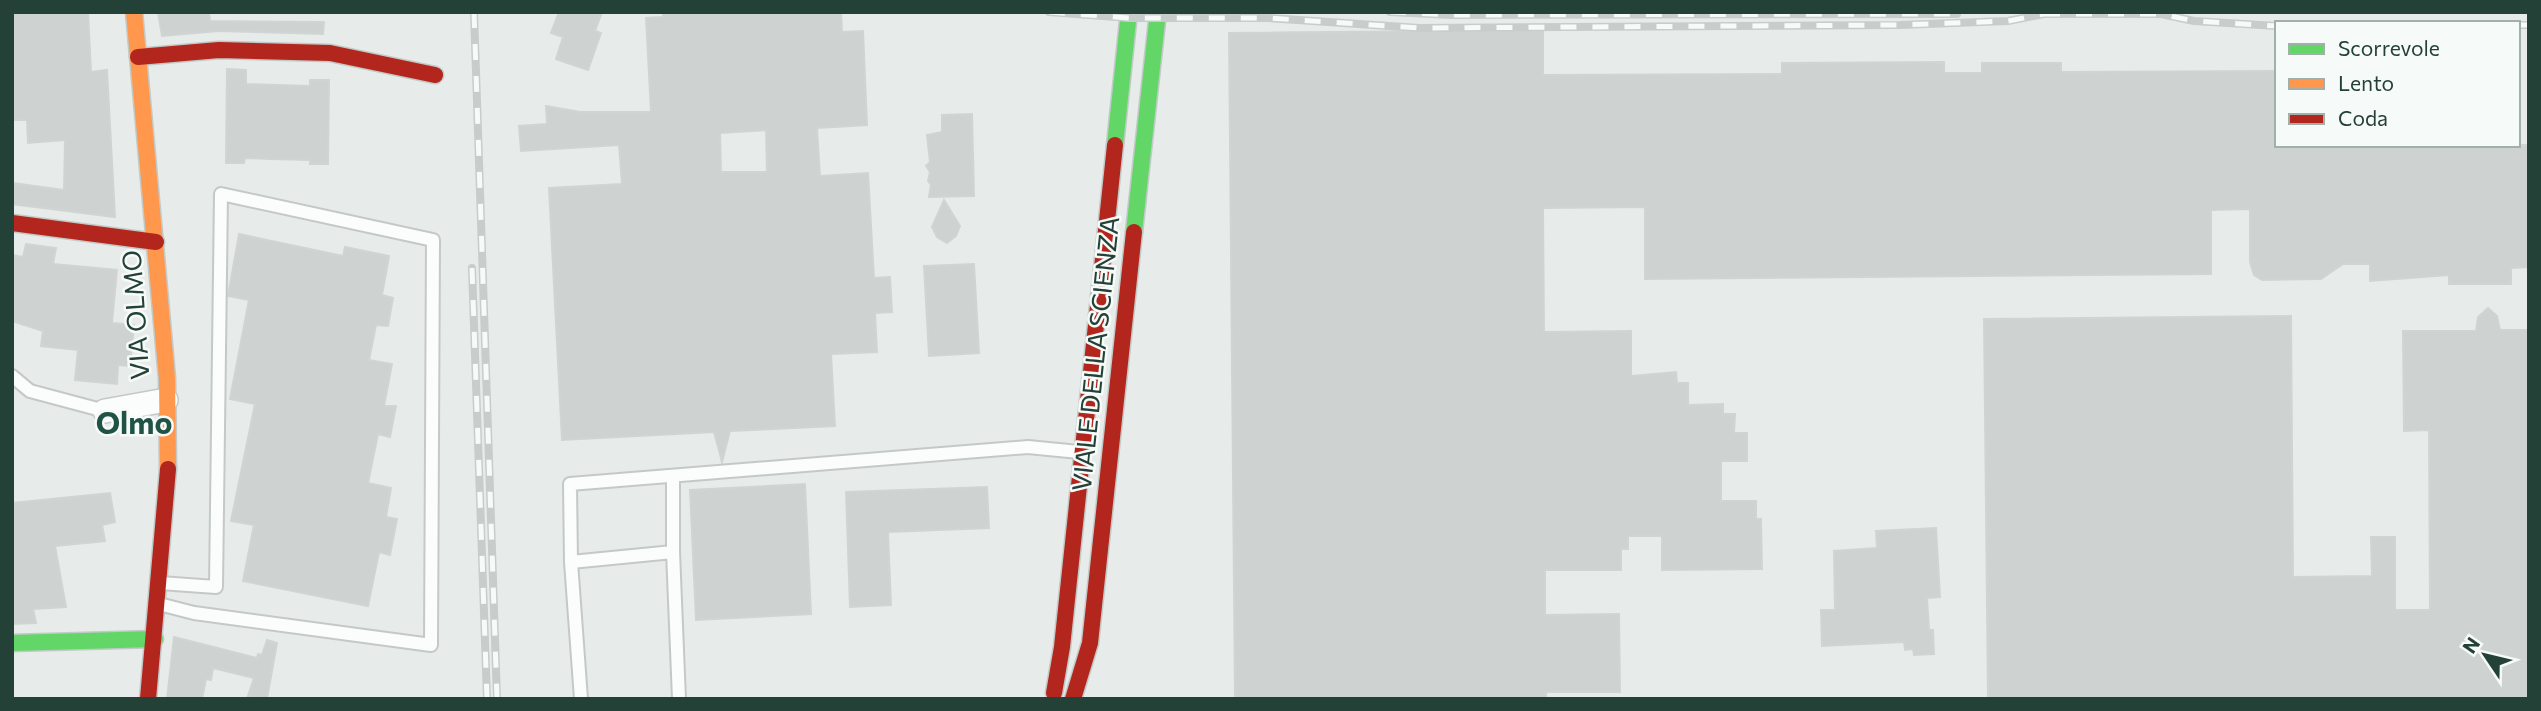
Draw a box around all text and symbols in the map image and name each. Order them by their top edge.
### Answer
legend [2275,21,2520,147]
text: Scorrevole [2338,35,2440,60]
text: Lento [2338,70,2394,95]
text: Coda [2338,105,2388,130]
street label: VIALE DELLA SCIENZA [1065,215,1124,493]
street label: VIA OLMO [115,249,154,381]
district label: Olmo [96,403,172,440]
north arrow [2450,620,2520,690]
text: N [2457,633,2484,657]

